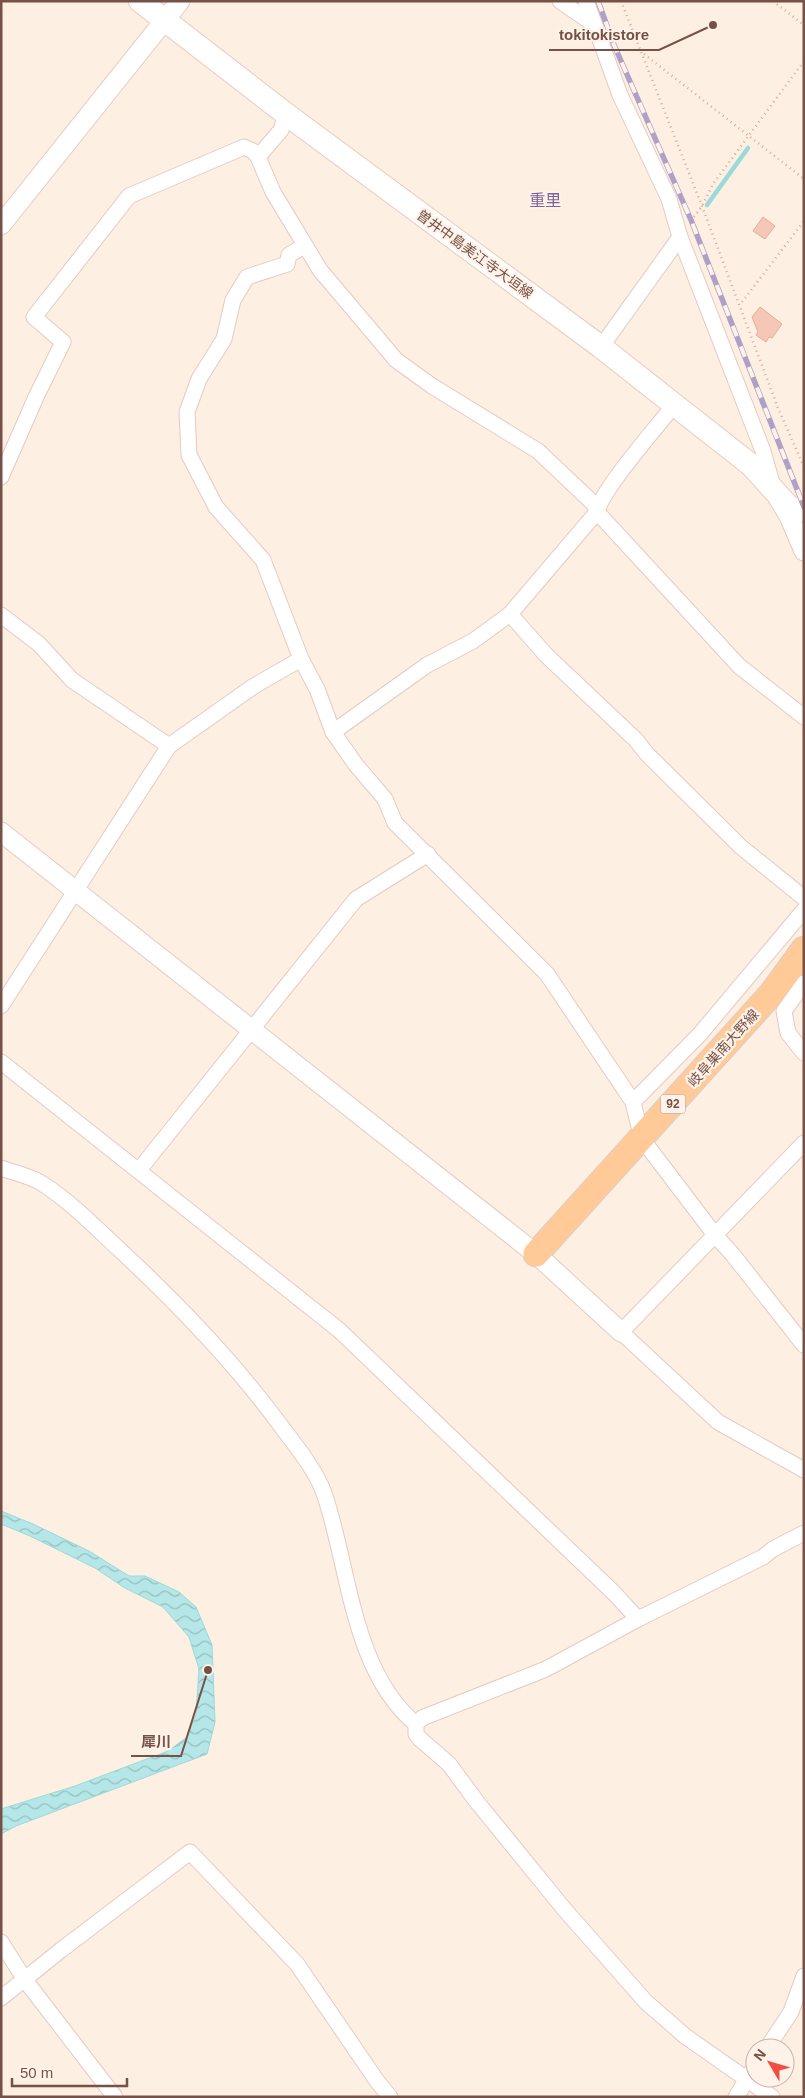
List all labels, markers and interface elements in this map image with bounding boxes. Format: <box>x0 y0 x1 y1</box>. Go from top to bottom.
callout: tokitokistore <box>549 20 659 50</box>
text: tokitokistore <box>559 26 649 43</box>
district label: 重里 <box>529 192 561 209</box>
street label: 曽井中島美江寺大垣線 <box>414 206 536 302</box>
street label: 岐阜巣南大野線 <box>684 1006 762 1090</box>
road number: 92 <box>660 1094 686 1114</box>
callout: 犀川 <box>131 1726 181 1756</box>
text: 犀川 <box>141 1733 171 1750</box>
north arrow <box>745 2038 795 2088</box>
text: N <box>750 2046 769 2064</box>
scale bar <box>12 2056 128 2088</box>
text: 50 m <box>20 2064 53 2081</box>

